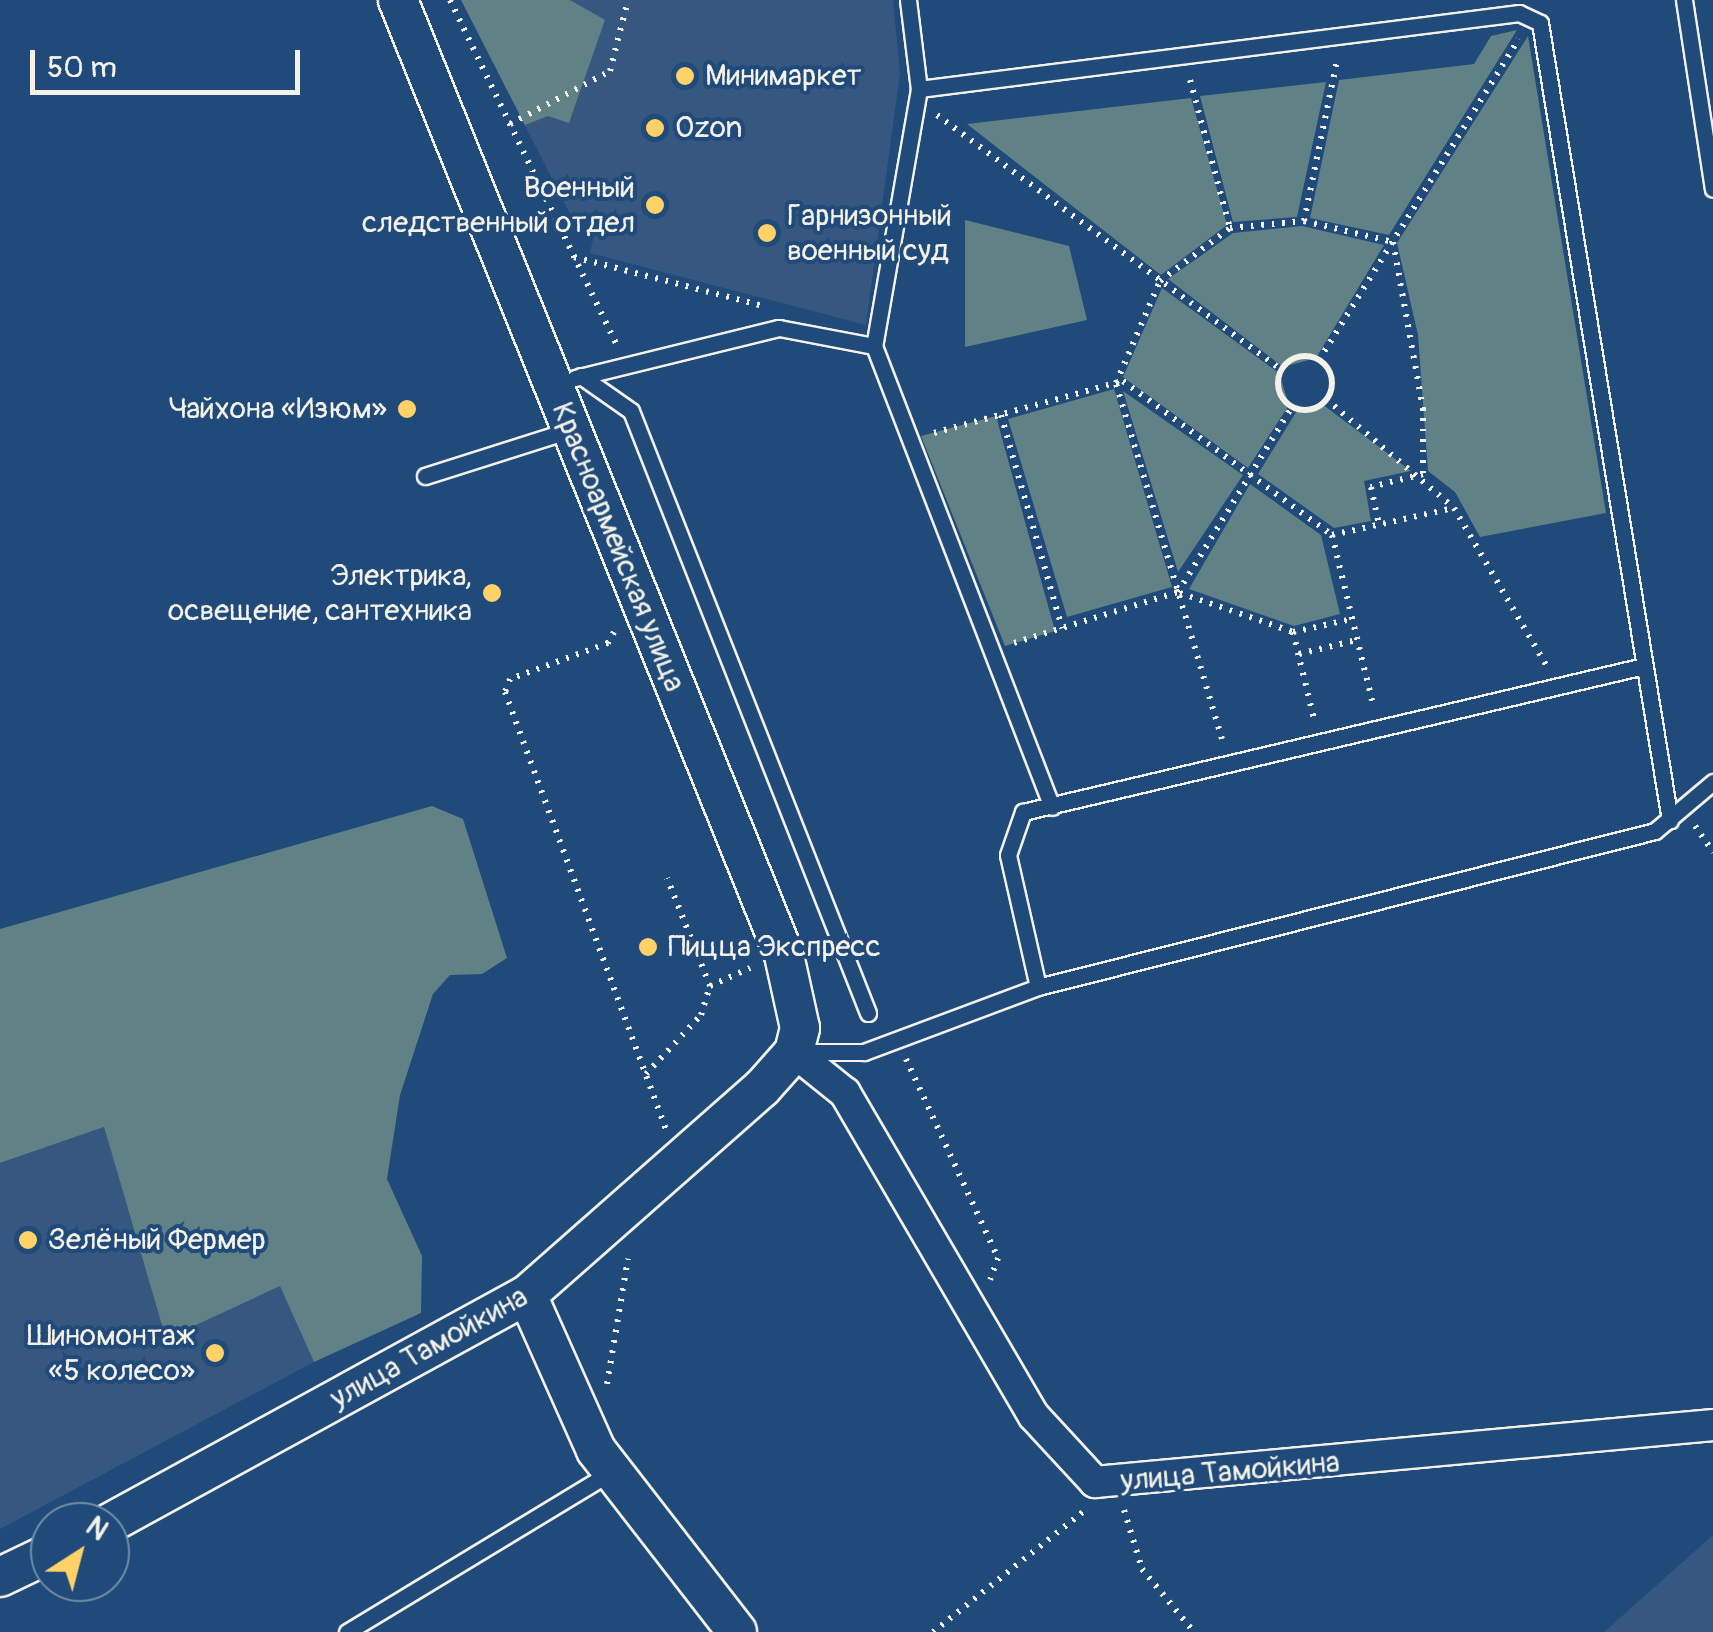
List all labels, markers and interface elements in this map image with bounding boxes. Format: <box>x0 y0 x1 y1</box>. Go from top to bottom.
scale bar <box>35 30 305 92</box>
text: 50 m <box>47 49 117 86</box>
place label: Минимаркет <box>705 58 861 94</box>
marker: Минимаркет <box>674 65 696 87</box>
place label: Ozon <box>675 110 742 146</box>
marker: Ozon <box>644 117 666 139</box>
place label: Военный следственный отдел <box>362 170 635 240</box>
marker: Военный следственный отдел <box>644 194 666 216</box>
place label: Гарнизонный военный суд <box>787 198 952 268</box>
marker: Гарнизонный военный суд <box>756 222 778 244</box>
place label: Чайхона «Изюм» <box>168 391 387 427</box>
street label: Красноармейская улица <box>543 397 693 697</box>
marker: Чайхона «Изюм» <box>396 398 418 420</box>
place label: Электрика, освещение, сантехника <box>168 558 472 628</box>
marker: Электрика, освещение, сантехника <box>481 582 503 604</box>
place label: Пицца Экспресс <box>668 929 881 965</box>
marker: Пицца Экспресс <box>637 936 659 958</box>
place label: Зелёный Фермер <box>48 1222 266 1258</box>
marker: Зелёный Фермер <box>17 1229 39 1251</box>
street label: улица Тамойкина <box>324 1279 534 1417</box>
place label: Шиномонтаж «5 колесо» <box>27 1318 195 1388</box>
marker: Шиномонтаж «5 колесо» <box>204 1342 226 1364</box>
street label: улица Тамойкина <box>1119 1444 1341 1500</box>
north arrow <box>30 1502 130 1602</box>
text: N <box>79 1509 115 1549</box>

